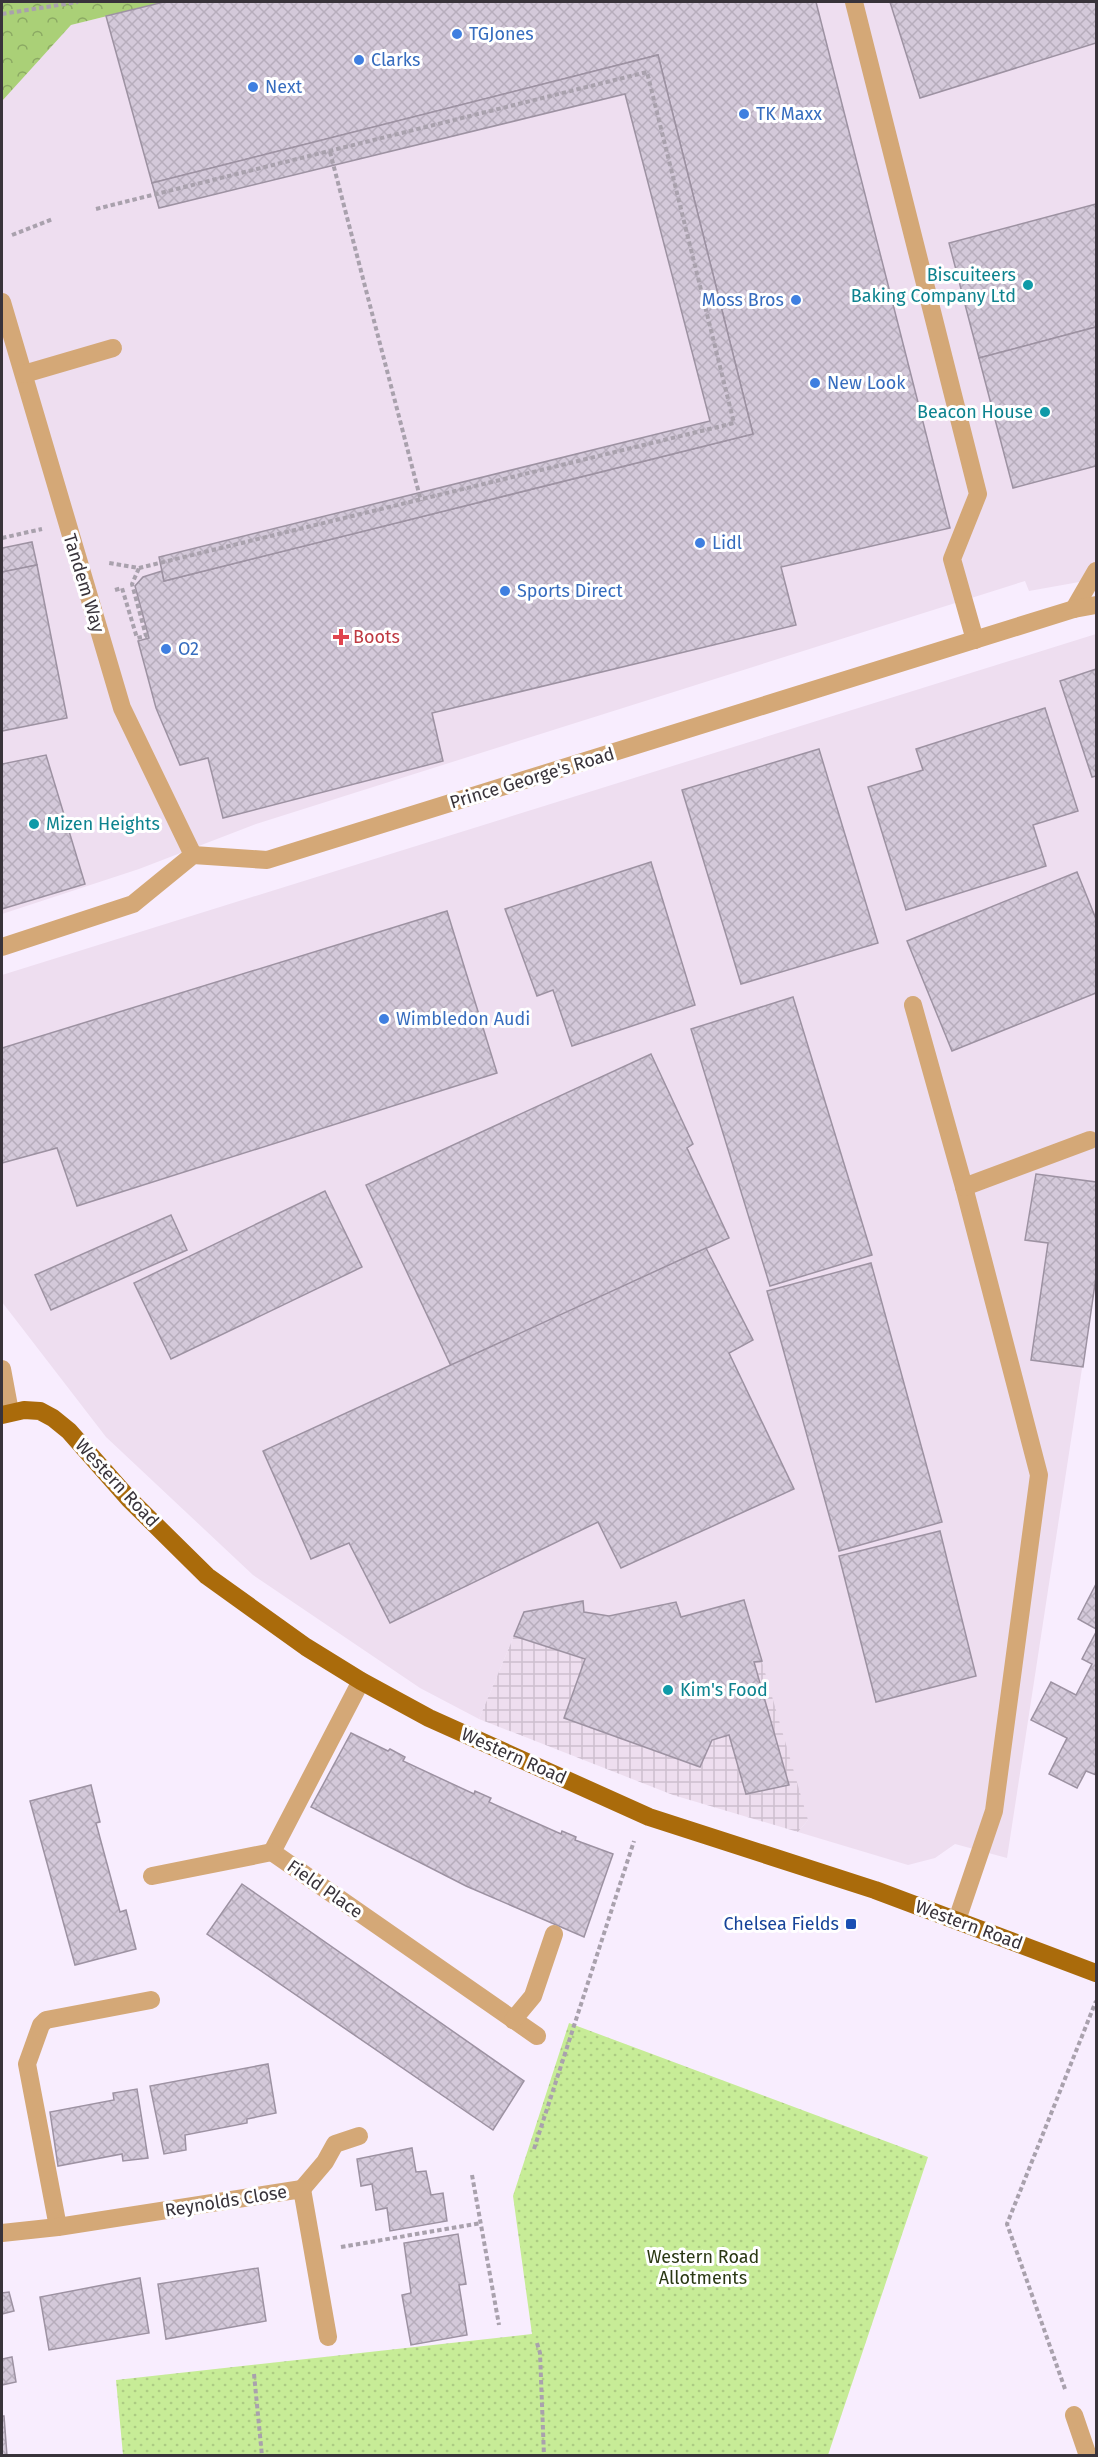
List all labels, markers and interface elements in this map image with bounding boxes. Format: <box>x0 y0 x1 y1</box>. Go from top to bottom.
place label: TGJones <box>469 23 534 45</box>
marker: TGJones <box>450 27 464 41</box>
place label: Clarks <box>371 49 420 71</box>
marker: Clarks <box>352 53 366 67</box>
place label: Next <box>265 76 303 98</box>
marker: Next <box>246 80 260 94</box>
place label: TK Maxx <box>756 103 822 125</box>
marker: TK Maxx <box>737 107 751 121</box>
place label: Biscuiteers Baking Company Ltd <box>851 264 1016 307</box>
marker: Biscuiteers Baking Company Ltd <box>1021 278 1035 292</box>
place label: Moss Bros <box>702 289 784 311</box>
marker: Moss Bros <box>789 293 803 307</box>
place label: New Look <box>827 372 906 394</box>
marker: New Look <box>808 376 822 390</box>
place label: Beacon House <box>917 401 1033 423</box>
marker: Beacon House <box>1038 405 1052 419</box>
street label: Tandem Way <box>59 531 110 635</box>
place label: Lidl <box>712 532 742 554</box>
marker: Lidl <box>693 536 707 550</box>
place label: Sports Direct <box>517 580 623 602</box>
marker: Sports Direct <box>498 584 512 598</box>
place label: Boots <box>353 626 400 648</box>
marker: Boots <box>334 630 348 644</box>
place label: O2 <box>178 638 199 660</box>
marker: O2 <box>159 642 173 656</box>
street label: Prince George's Road <box>447 742 617 814</box>
place label: Mizen Heights <box>46 813 160 835</box>
marker: Mizen Heights <box>27 817 41 831</box>
place label: Wimbledon Audi <box>396 1008 530 1030</box>
marker: Wimbledon Audi <box>377 1012 391 1026</box>
street label: Western Road <box>71 1434 163 1532</box>
place label: Kim's Food <box>680 1679 768 1701</box>
marker: Kim's Food <box>661 1683 675 1697</box>
street label: Western Road <box>458 1723 570 1789</box>
street label: Field Place <box>283 1855 367 1923</box>
street label: Western Road <box>912 1895 1026 1955</box>
place label: Chelsea Fields <box>723 1913 839 1935</box>
marker: Chelsea Fields <box>844 1917 858 1931</box>
street label: Reynolds Close <box>163 2180 289 2222</box>
park label: Western Road Allotments <box>647 2246 759 2289</box>

